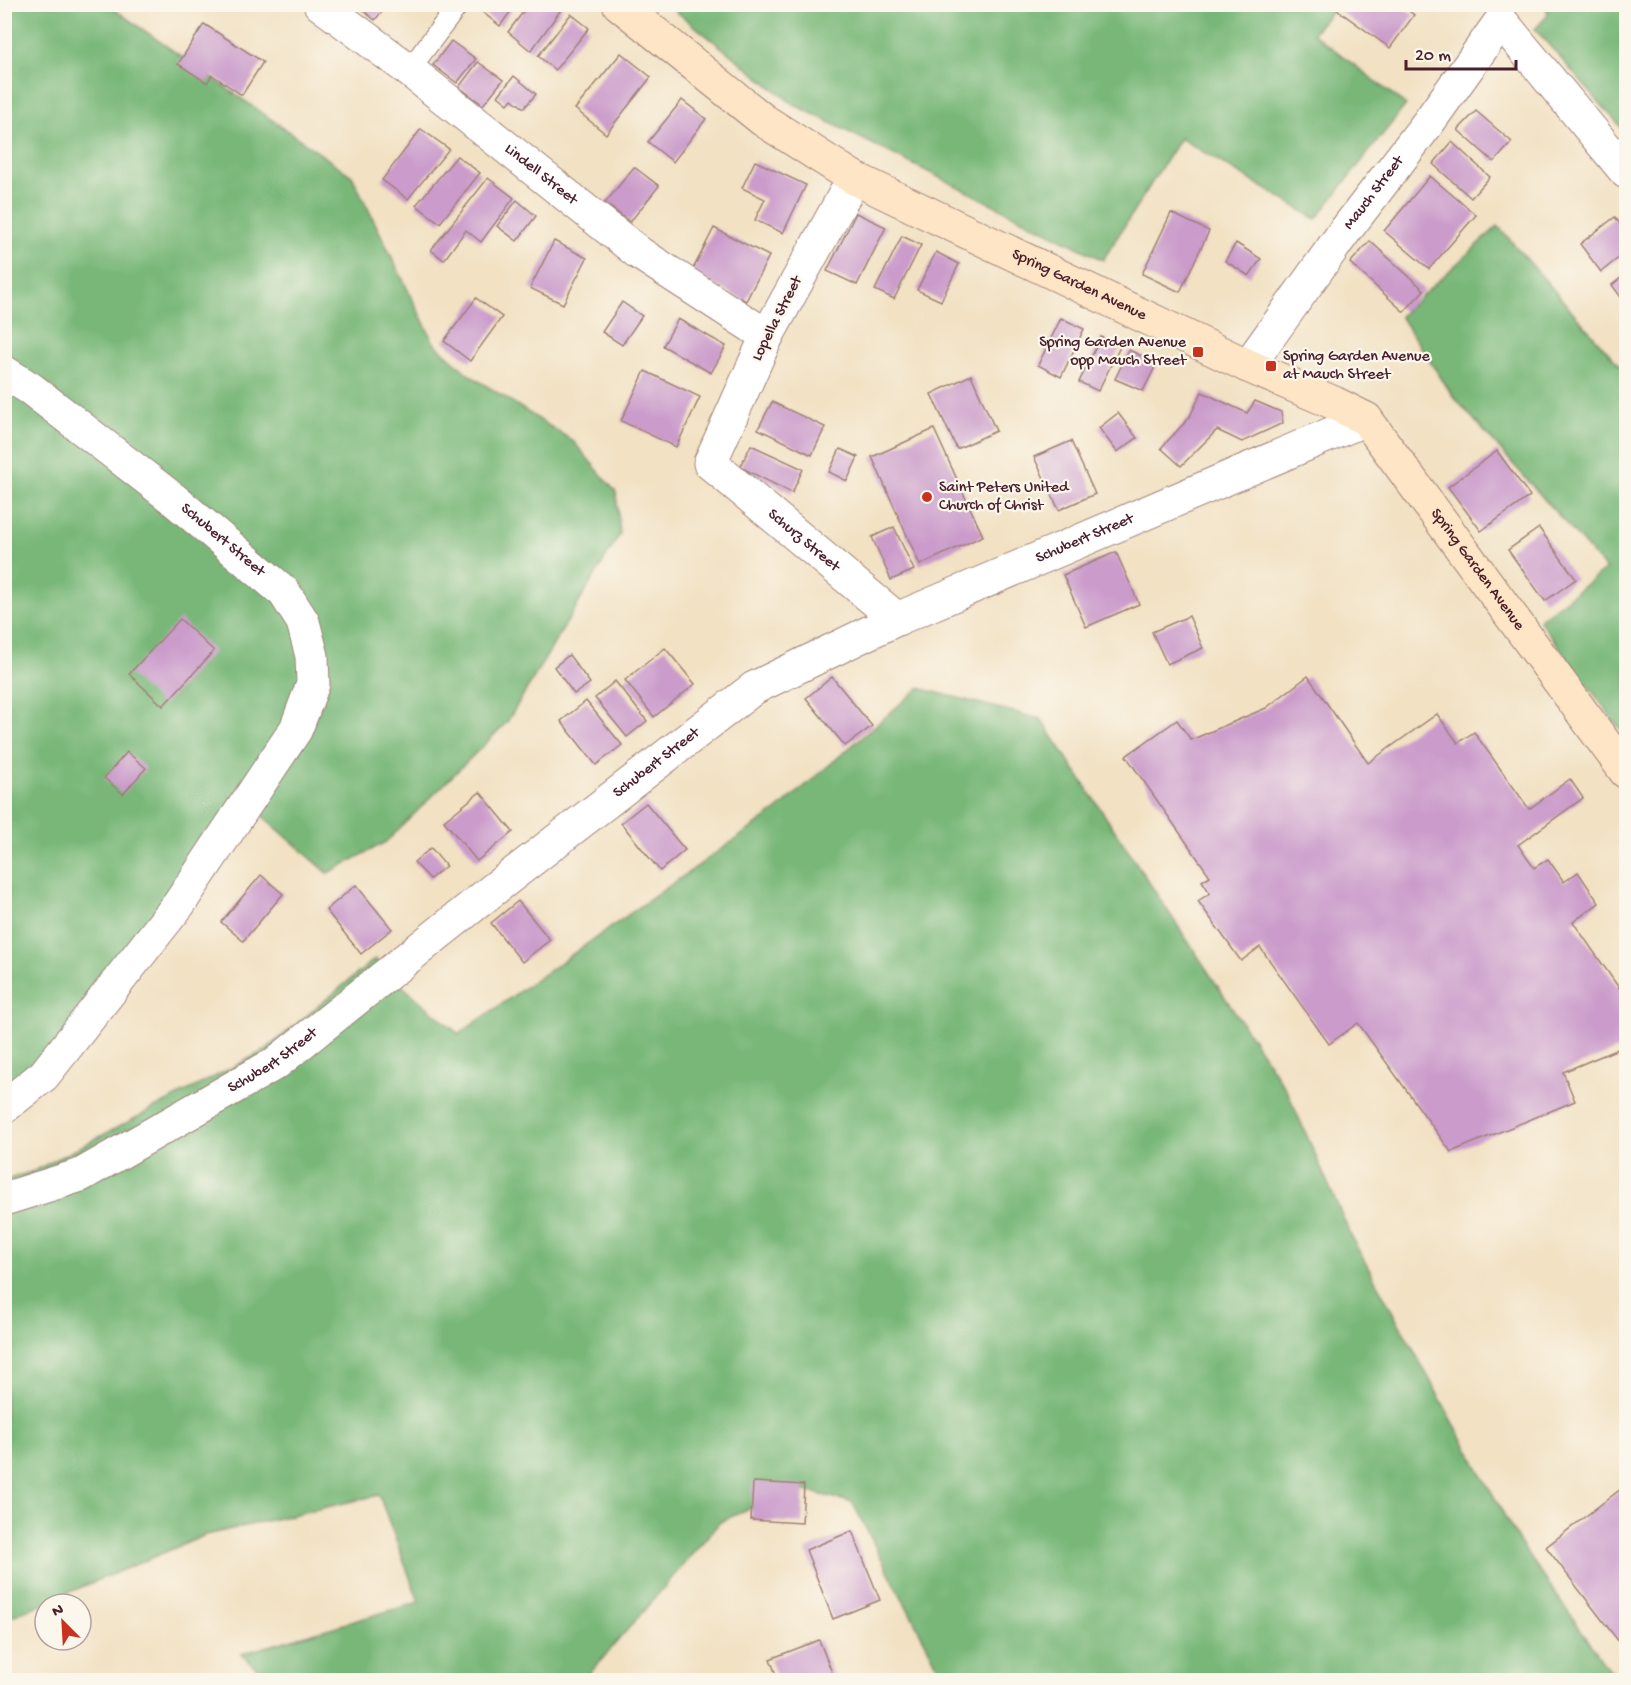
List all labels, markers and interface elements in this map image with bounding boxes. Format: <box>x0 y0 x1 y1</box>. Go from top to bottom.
scale bar <box>1406 33 1516 71</box>
text: 20 m <box>1415 46 1451 67</box>
street label: Lindell Street <box>500 140 582 211</box>
street label: Mauch Street <box>1340 151 1409 234</box>
street label: Spring Garden Avenue <box>1009 245 1150 326</box>
street label: Lopella Street <box>748 272 808 365</box>
place label: Spring Garden Avenue opp Mauch Street <box>1039 334 1187 371</box>
marker: Spring Garden Avenue opp Mauch Street <box>1191 345 1205 359</box>
place label: Spring Garden Avenue at Mauch Street <box>1283 348 1430 385</box>
marker: Spring Garden Avenue at Mauch Street <box>1264 359 1278 373</box>
place label: Saint Peters United Church of Christ <box>939 479 1070 516</box>
marker: Saint Peters United Church of Christ <box>920 490 934 504</box>
street label: Schubert Street <box>176 500 270 582</box>
street label: Schurz Street <box>763 505 844 577</box>
street label: Spring Garden Avenue <box>1426 505 1529 635</box>
street label: Schubert Street <box>1033 509 1138 568</box>
street label: Schubert Street <box>610 723 705 803</box>
street label: Schubert Street <box>225 1023 323 1098</box>
north arrow <box>33 1592 93 1652</box>
text: N <box>50 1600 67 1622</box>

